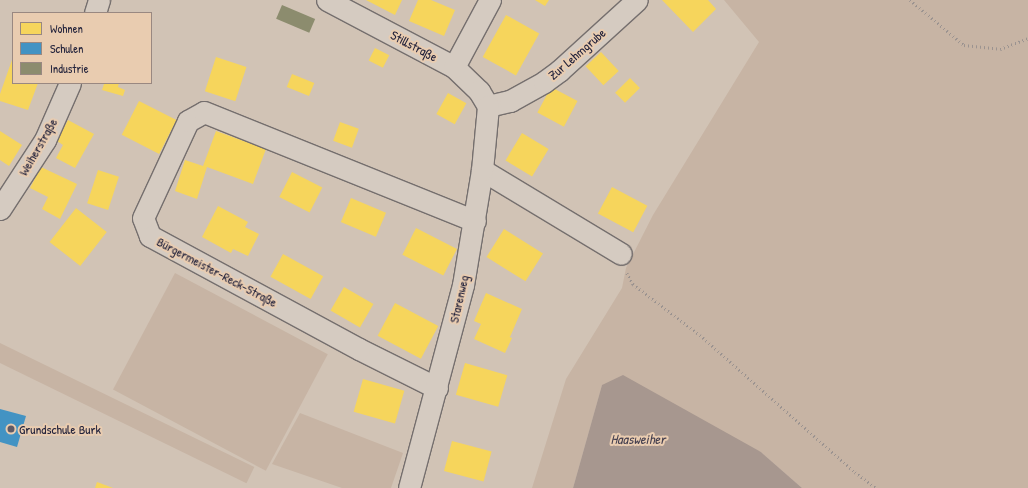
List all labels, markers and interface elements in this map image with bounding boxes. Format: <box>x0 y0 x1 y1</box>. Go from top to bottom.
legend <box>12 12 152 84</box>
text: Wohnen <box>50 20 83 37</box>
street label: Zur Lehmgrube <box>545 25 609 83</box>
street label: Stillstraße <box>388 27 440 65</box>
text: Schulen <box>50 40 83 57</box>
text: Industrie <box>50 60 89 77</box>
street label: Weiherstraße <box>15 116 61 178</box>
street label: Bürgermeister-Reck-Straße <box>154 234 280 310</box>
street label: Starenweg <box>446 274 472 324</box>
place label: Grundschule Burk <box>19 421 101 437</box>
marker: Grundschule Burk <box>6 424 16 434</box>
water label: Haasweiher <box>611 431 665 447</box>

